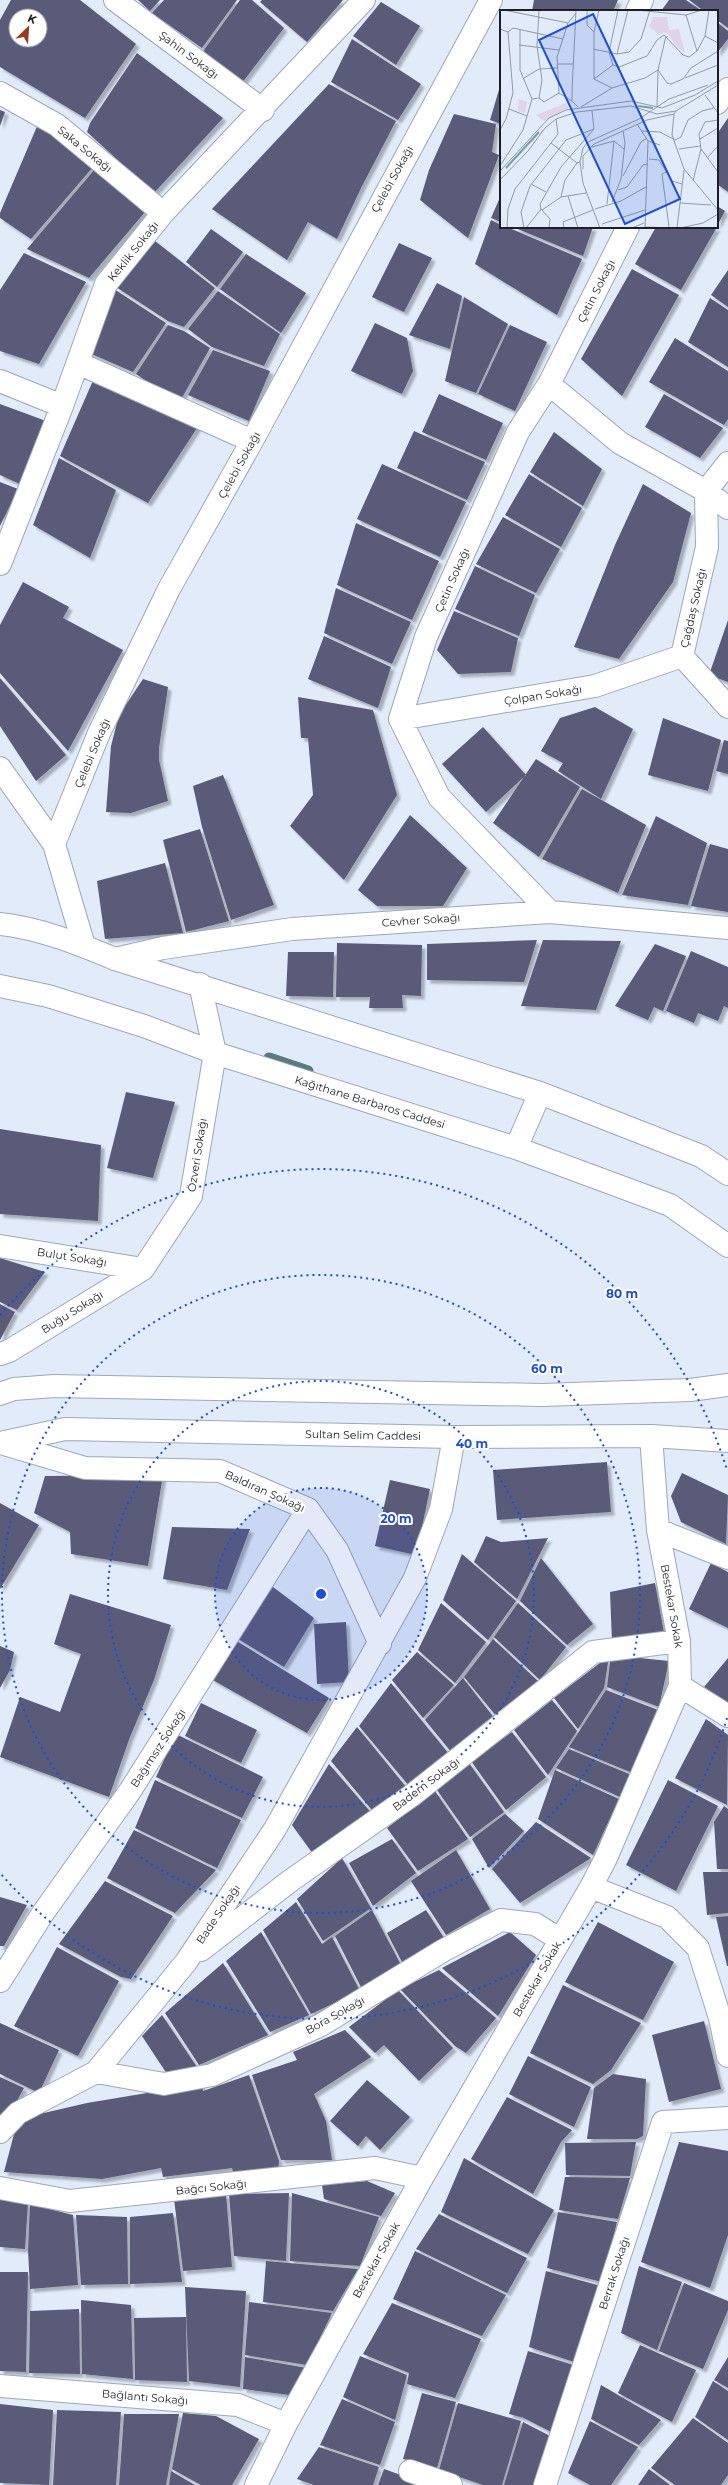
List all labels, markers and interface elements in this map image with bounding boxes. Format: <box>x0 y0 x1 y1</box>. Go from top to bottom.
north arrow <box>8 8 48 48</box>
inset map <box>500 10 718 228</box>
text: K <box>26 11 40 27</box>
street label: Şahin Sokağı <box>156 28 222 82</box>
street label: Saka Sokağı <box>55 123 115 175</box>
street label: Çelebi Sokağı <box>368 143 416 215</box>
street label: Keklik Sokağı <box>105 218 161 284</box>
street label: Çetin Sokağı <box>574 257 618 325</box>
street label: Çelebi Sokağı <box>215 429 263 501</box>
street label: Çetin Sokağı <box>432 546 472 614</box>
street label: Çağdaş Sokağı <box>677 567 709 649</box>
street label: Çolpan Sokağı <box>503 682 583 708</box>
street label: Çelebi Sokağı <box>71 716 113 790</box>
street label: Cevher Sokağı <box>381 910 461 930</box>
street label: Kağıthane Barbaros Caddesi <box>293 1072 447 1132</box>
street label: Özveri Sokağı <box>184 1117 210 1193</box>
street label: Bulut Sokağı <box>36 1245 108 1269</box>
text: 80 m <box>606 1286 638 1301</box>
street label: Buğu Sokağı <box>38 1287 106 1337</box>
text: 60 m <box>531 1361 563 1376</box>
street label: Sultan Selim Caddesi <box>305 1427 421 1443</box>
text: 40 m <box>456 1436 488 1451</box>
street label: Baldıran Sokağı <box>223 1467 307 1515</box>
text: 20 m <box>380 1511 412 1526</box>
street label: Bestekar Sokak <box>658 1563 686 1649</box>
centre of rings <box>314 1587 328 1601</box>
street label: Bağımsız Sokağı <box>127 1706 189 1790</box>
street label: Badem Sokağı <box>390 1754 462 1814</box>
street label: Bade Sokağı <box>193 1882 243 1946</box>
street label: Bestekar Sokak <box>510 1938 564 2019</box>
street label: Bora Sokağı <box>303 1993 367 2037</box>
street label: Bağcı Sokağı <box>175 2176 247 2198</box>
street label: Bestekar Sokak <box>349 2219 403 2300</box>
street label: Berrak Sokağı <box>596 2235 632 2311</box>
street label: Bağlantı Sokağı <box>101 2386 189 2408</box>

